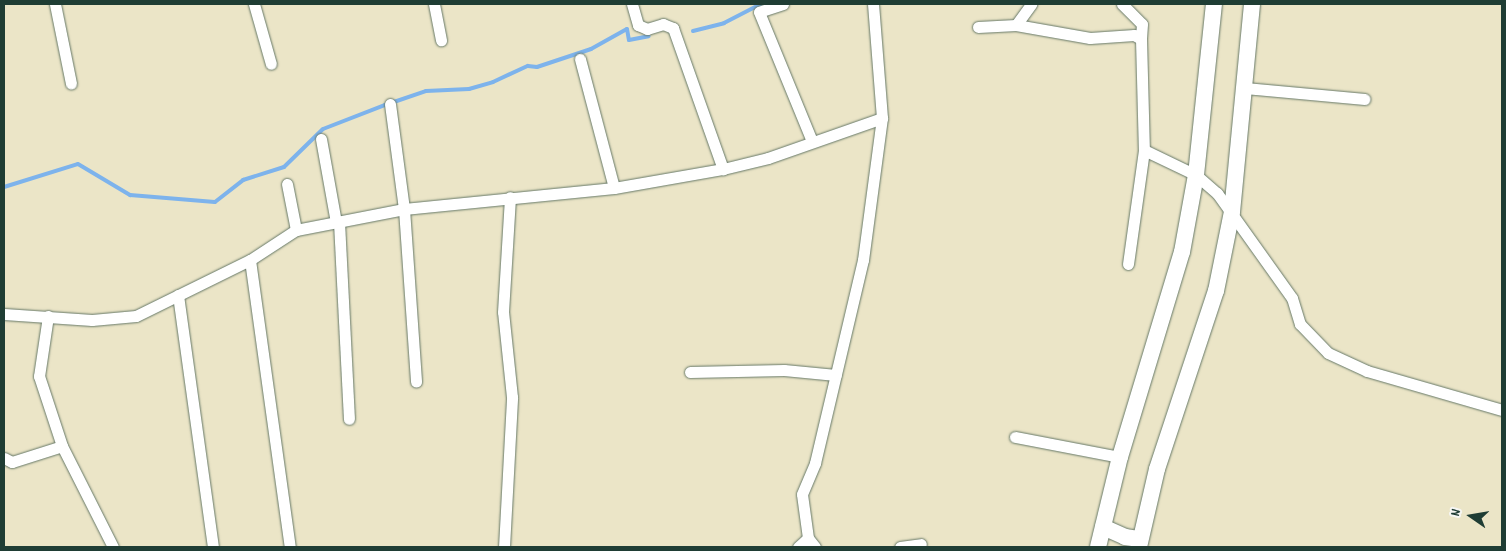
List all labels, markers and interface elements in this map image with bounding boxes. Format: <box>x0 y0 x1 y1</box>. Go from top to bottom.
north arrow <box>1446 491 1496 541</box>
text: N <box>1446 507 1467 518</box>

